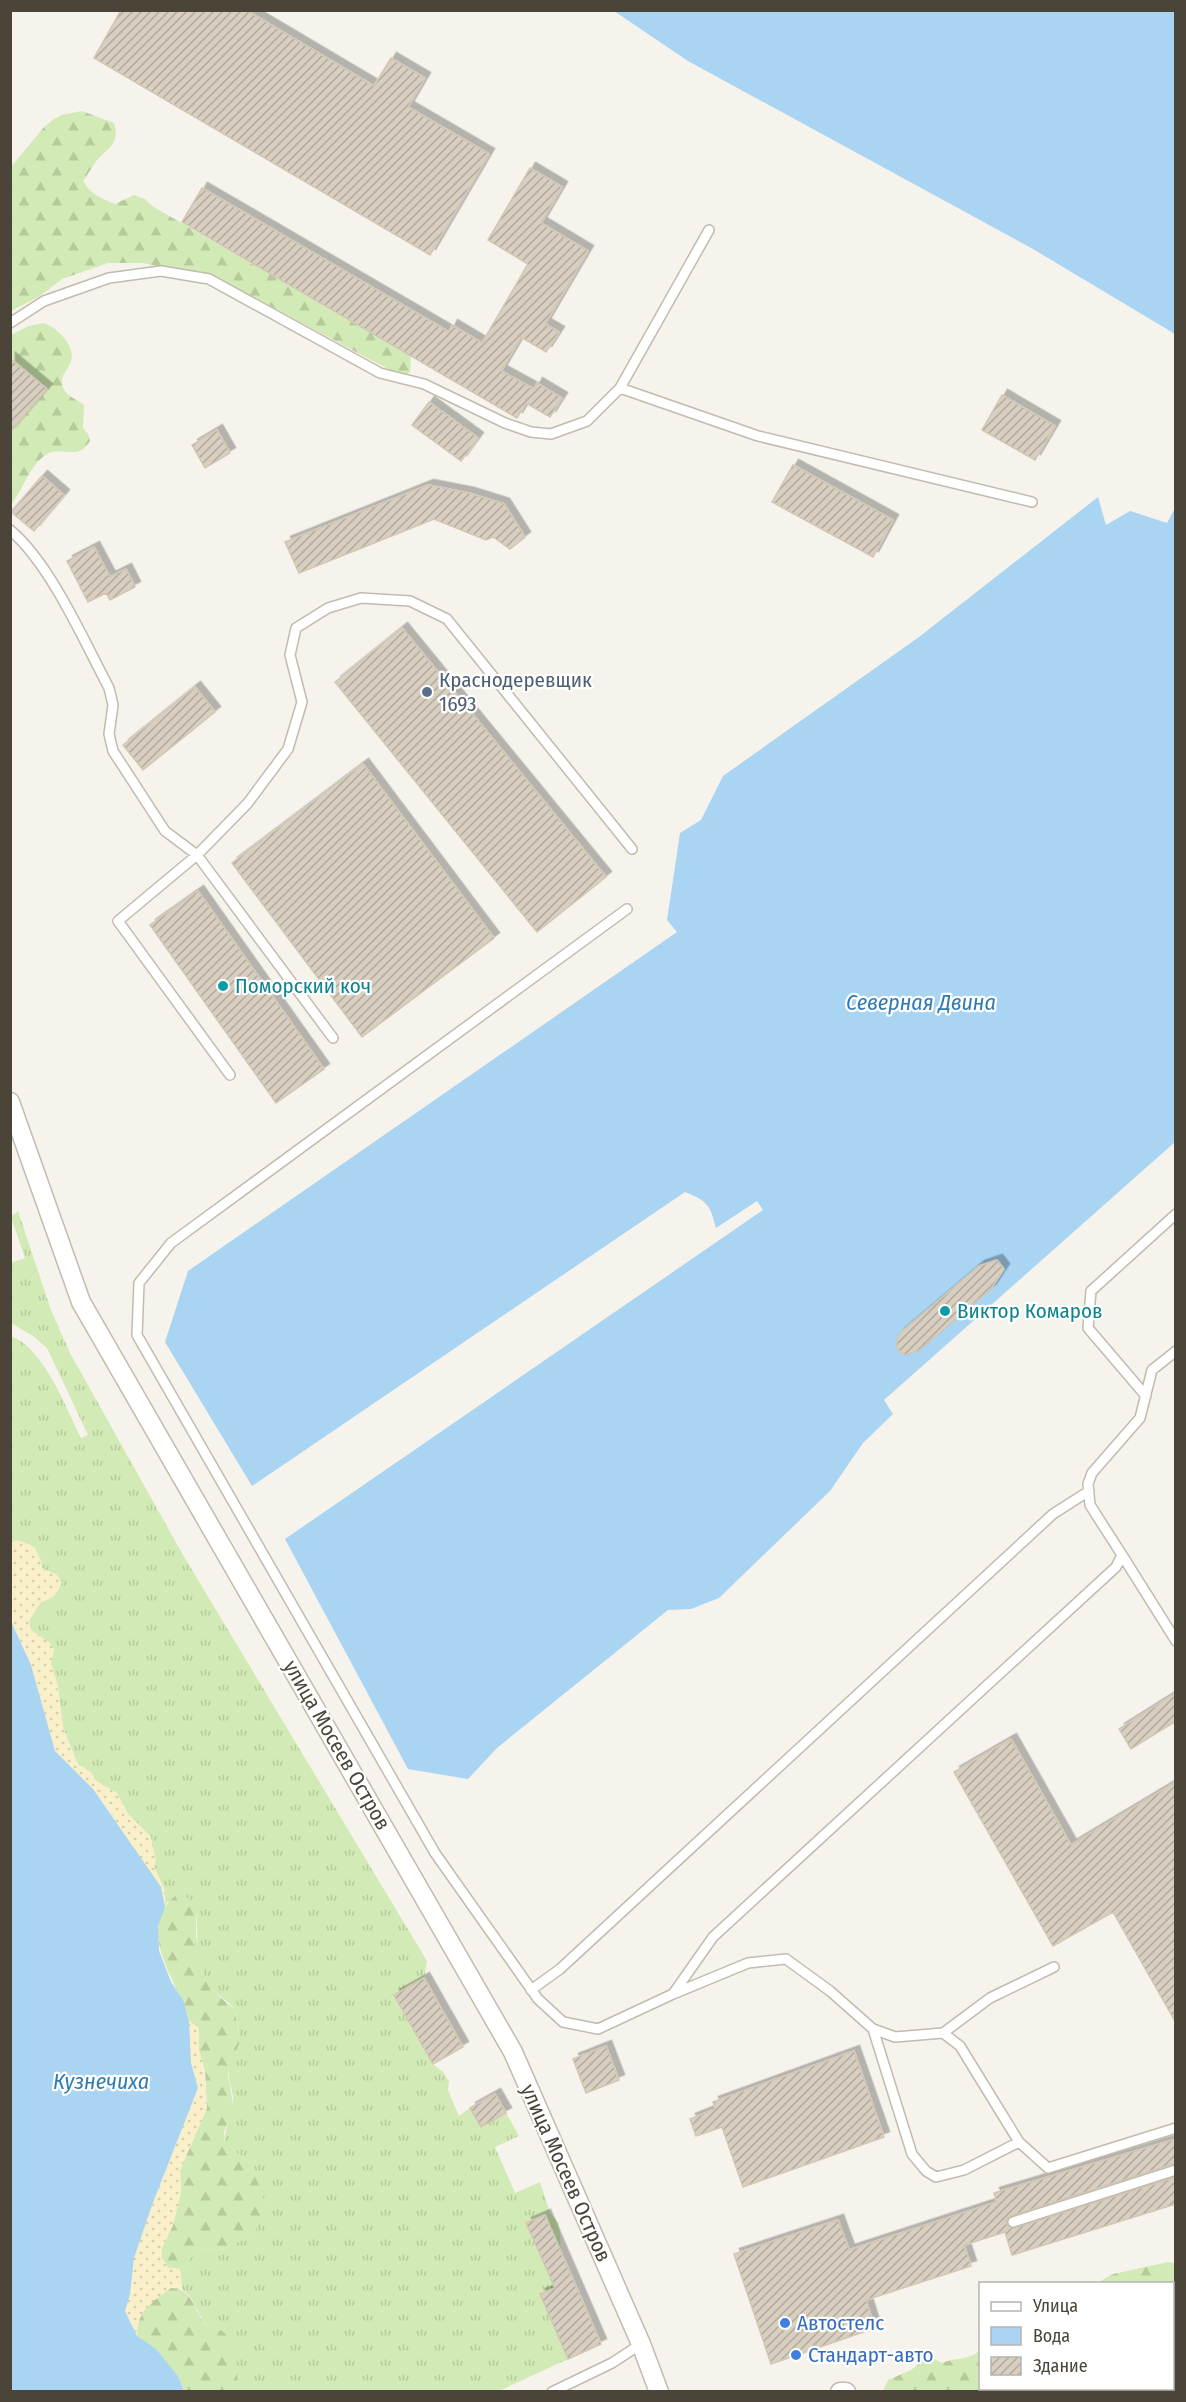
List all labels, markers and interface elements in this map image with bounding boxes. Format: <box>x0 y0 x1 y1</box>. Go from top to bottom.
place label: Краснодеревщик 1693 <box>439 667 592 717</box>
marker: Краснодеревщик 1693 <box>420 685 434 699</box>
place label: Поморский коч <box>235 973 371 999</box>
marker: Поморский коч <box>216 979 230 993</box>
water label: Северная Двина <box>846 989 996 1016</box>
place label: Виктор Комаров <box>957 1298 1103 1324</box>
marker: Виктор Комаров <box>938 1304 952 1318</box>
street label: улица Мосеев Остров <box>278 1655 396 1835</box>
water label: Кузнечиха <box>53 2068 149 2095</box>
street label: улица Мосеев Остров <box>515 2080 617 2266</box>
legend <box>979 2282 1174 2390</box>
text: Улица <box>1032 2295 1078 2317</box>
place label: Автостелс <box>797 2310 884 2336</box>
marker: Автостелс <box>778 2316 792 2330</box>
text: Вода <box>1033 2325 1070 2347</box>
place label: Стандарт-авто <box>808 2342 933 2368</box>
marker: Стандарт-авто <box>789 2348 803 2362</box>
text: Здание <box>1033 2355 1088 2377</box>

